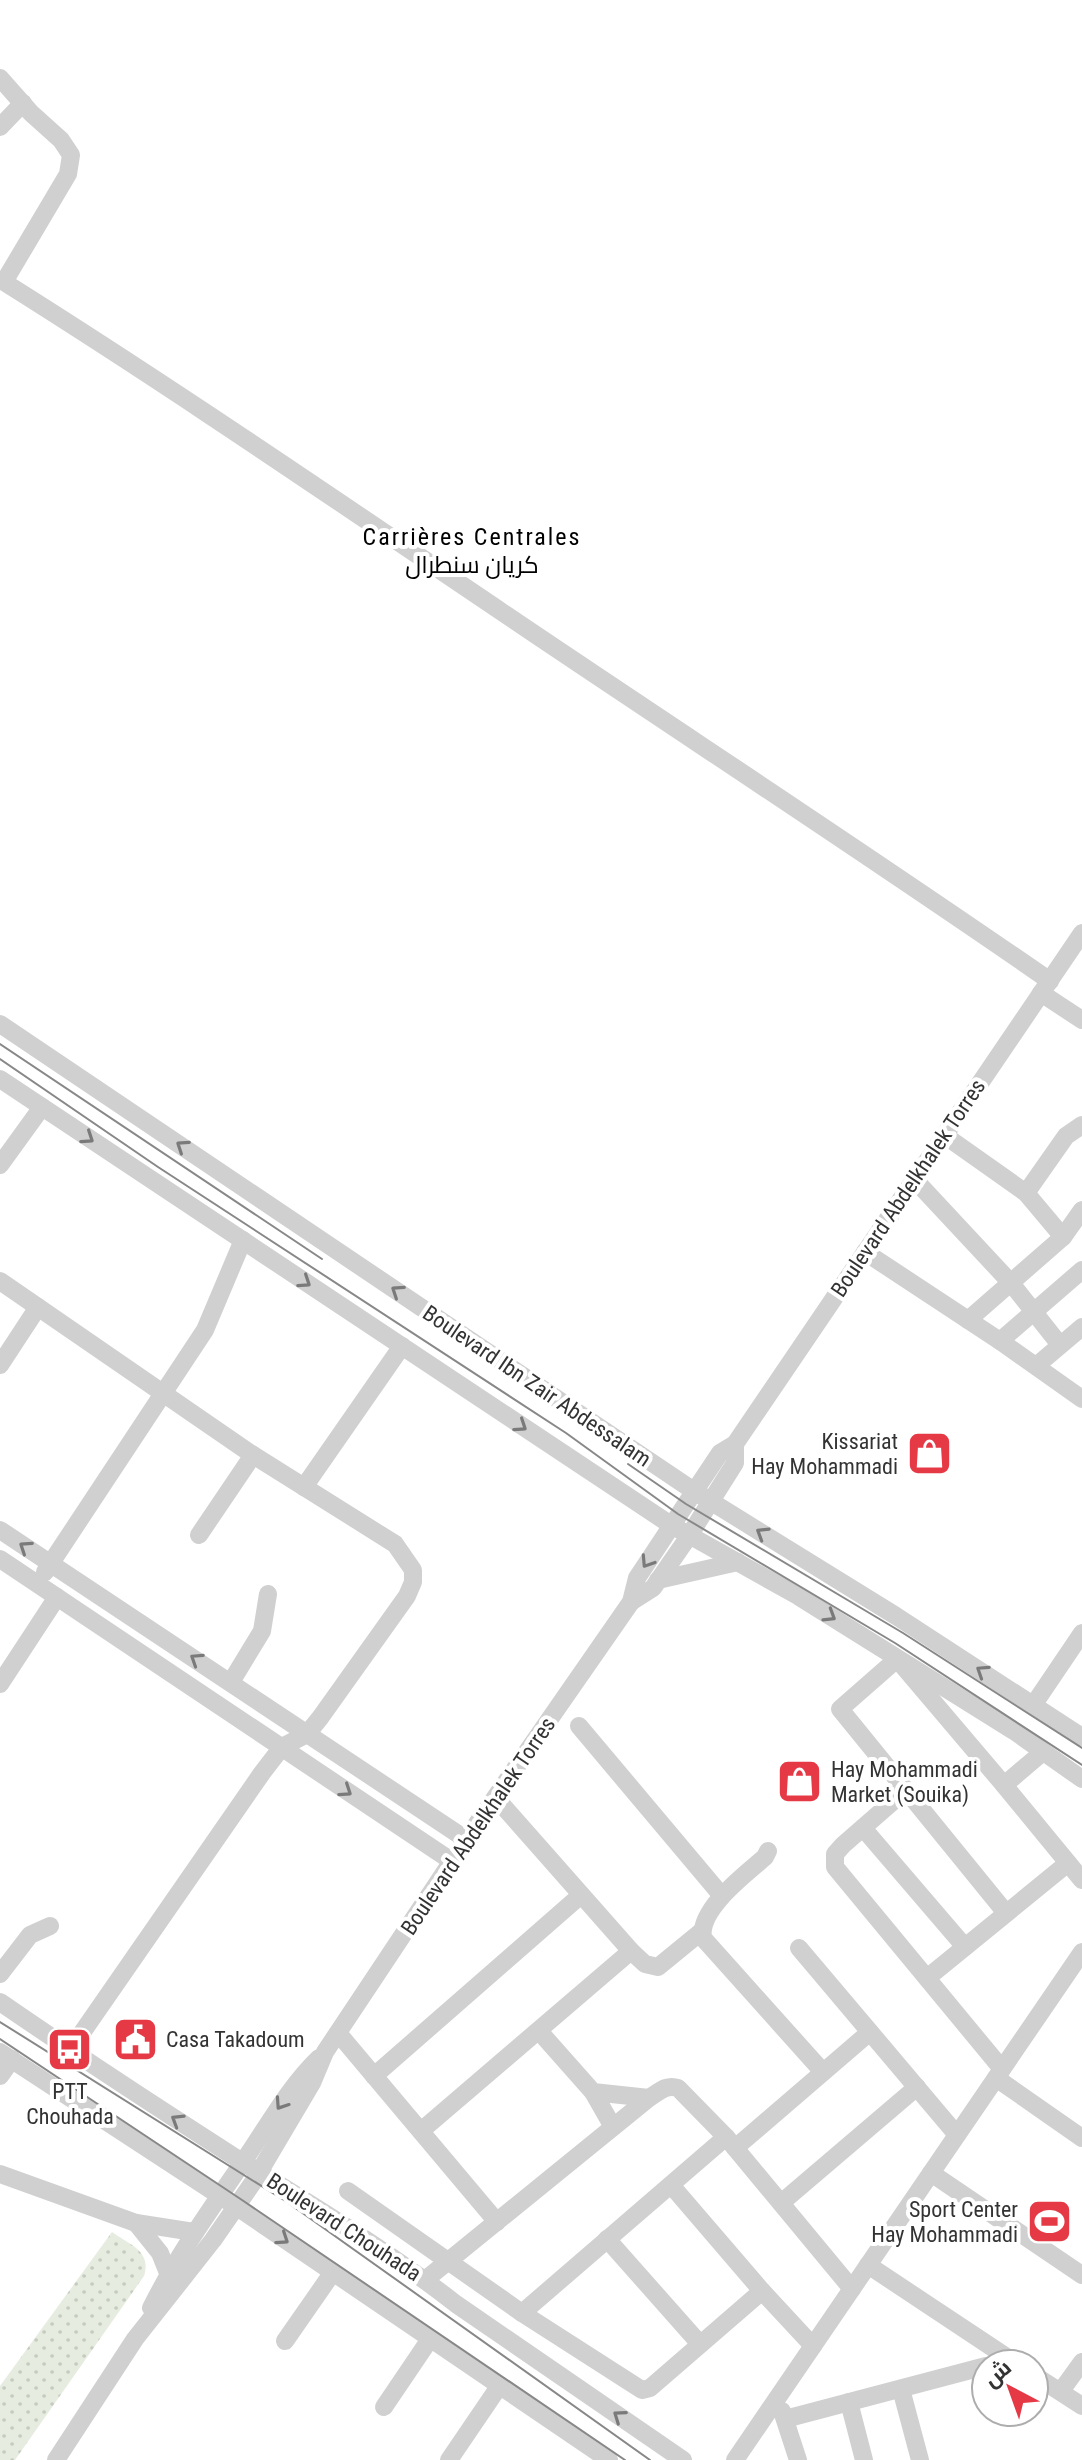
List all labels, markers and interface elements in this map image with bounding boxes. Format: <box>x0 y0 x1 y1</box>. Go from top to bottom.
district label: Carrières Centrales كريان سنطرال <box>363 523 581 579</box>
street label: Boulevard Abdelkhalek Torres <box>826 1075 990 1301</box>
one-way arrow <box>80 1128 94 1143</box>
one-way arrow <box>176 1141 190 1156</box>
one-way arrow <box>296 1272 311 1287</box>
one-way arrow <box>392 1286 406 1301</box>
street label: Boulevard Ibn Zair Abdessalam <box>418 1300 656 1472</box>
one-way arrow <box>513 1416 527 1431</box>
place label: Kissariat Hay Mohammadi <box>751 1429 898 1479</box>
shop icon: Kissariat Hay Mohammadi <box>905 1430 953 1478</box>
one-way arrow <box>756 1528 771 1543</box>
one-way arrow <box>20 1541 34 1556</box>
one-way arrow <box>642 1553 657 1567</box>
one-way arrow <box>821 1607 836 1622</box>
one-way arrow <box>190 1654 204 1669</box>
one-way arrow <box>977 1666 991 1681</box>
street label: Boulevard Abdelkhalek Torres <box>396 1713 560 1939</box>
place label: Hay Mohammadi Market (Souika) <box>831 1757 978 1808</box>
shop icon: Hay Mohammadi Market (Souika) <box>776 1758 824 1806</box>
one-way arrow <box>338 1781 352 1796</box>
public building icon: Casa Takadoum <box>111 2015 159 2063</box>
bus stop icon: PTT Chouhada <box>46 2026 94 2074</box>
place label: Casa Takadoum <box>166 2027 305 2052</box>
place label: PTT Chouhada <box>26 2079 114 2129</box>
one-way arrow <box>276 2096 291 2110</box>
one-way arrow <box>171 2115 186 2130</box>
street label: Boulevard Chouhada <box>262 2168 426 2286</box>
place label: Sport Center Hay Mohammadi <box>871 2197 1018 2247</box>
sports icon: Sport Center Hay Mohammadi <box>1025 2198 1073 2246</box>
one-way arrow <box>275 2229 289 2244</box>
north arrow <box>970 2348 1050 2428</box>
text: ش <box>978 2355 1017 2393</box>
one-way arrow <box>613 2411 627 2426</box>

